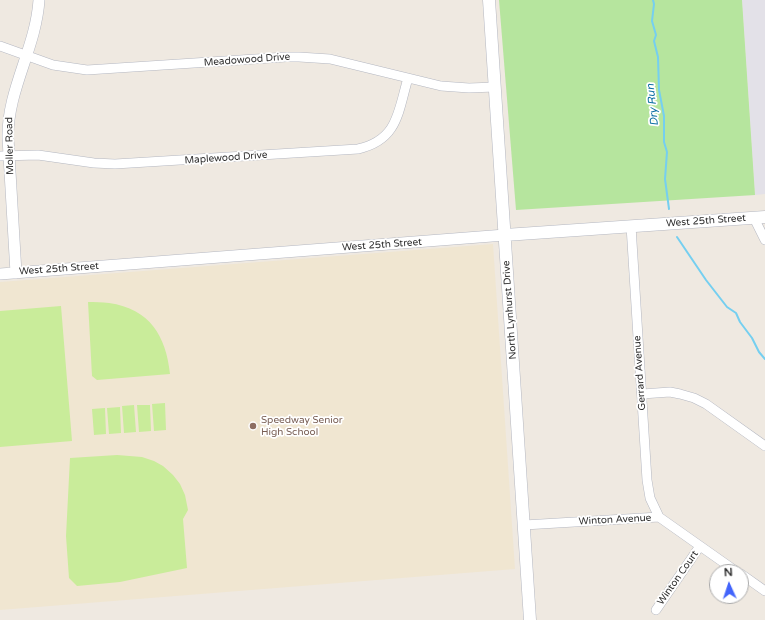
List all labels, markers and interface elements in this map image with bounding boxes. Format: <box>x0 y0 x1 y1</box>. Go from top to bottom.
street label: Meadowood Drive <box>203 51 291 69</box>
water label: Dry Run <box>644 83 662 127</box>
street label: Moller Road <box>3 117 17 175</box>
street label: Maplewood Drive <box>184 149 268 167</box>
street label: West 25th Street <box>666 212 746 230</box>
street label: West 25th Street <box>342 236 422 254</box>
street label: West 25th Street <box>19 260 99 278</box>
street label: North Lynhurst Drive <box>501 260 519 360</box>
street label: Gerrard Avenue <box>631 335 649 411</box>
place label: Speedway Senior High School <box>261 414 343 438</box>
marker: Speedway Senior High School <box>248 421 258 431</box>
street label: Winton Avenue <box>578 512 652 528</box>
street label: Winton Court <box>655 549 701 607</box>
north arrow <box>709 564 749 604</box>
text: N <box>724 566 733 579</box>

